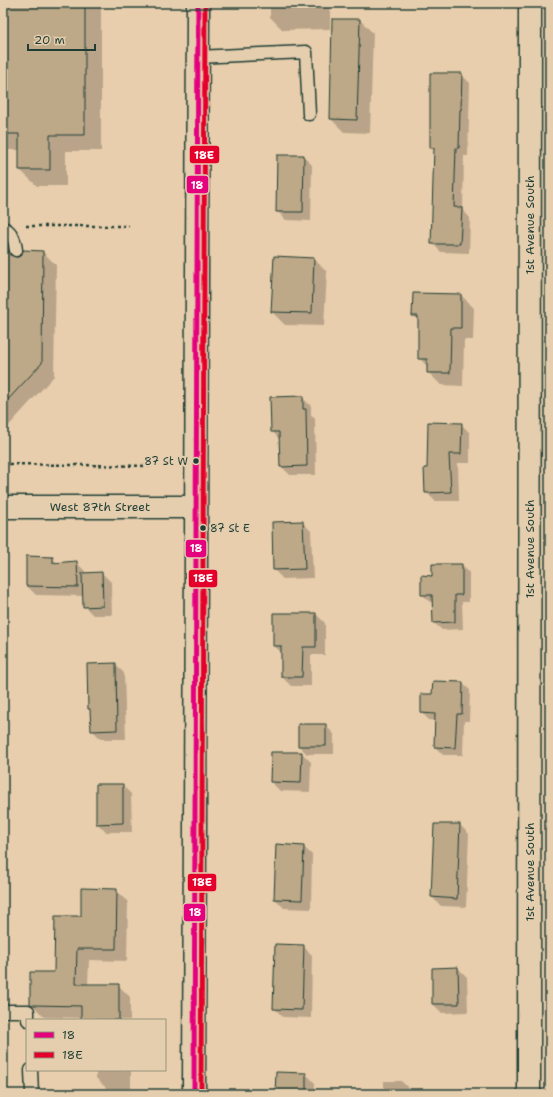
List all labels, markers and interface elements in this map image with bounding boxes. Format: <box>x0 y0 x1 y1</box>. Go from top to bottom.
scale bar <box>28 26 95 52</box>
text: 20 m <box>34 32 65 48</box>
line badge: 18E <box>189 145 220 164</box>
text: 18E <box>194 148 214 163</box>
line badge: 18 <box>186 175 209 194</box>
street label: 1st Avenue South <box>522 175 538 275</box>
text: 18 <box>191 178 204 193</box>
place label: 87 St W <box>144 454 188 469</box>
marker: 87 St W <box>191 456 201 466</box>
street label: West 87th Street <box>50 499 150 515</box>
street label: 1st Avenue South <box>522 499 538 599</box>
place label: 87 St E <box>210 521 250 536</box>
marker: 87 St E <box>198 523 208 533</box>
line badge: 18 <box>185 539 207 558</box>
text: 18 <box>190 541 203 556</box>
line badge: 18E <box>188 569 218 588</box>
text: 18E <box>193 571 213 586</box>
street label: 1st Avenue South <box>522 822 538 922</box>
line badge: 18E <box>187 873 217 892</box>
text: 18E <box>192 875 212 890</box>
line badge: 18 <box>183 903 206 922</box>
text: 18 <box>189 905 202 920</box>
legend <box>26 1019 166 1071</box>
text: 18 <box>62 1027 75 1043</box>
text: 18E <box>62 1047 83 1063</box>

